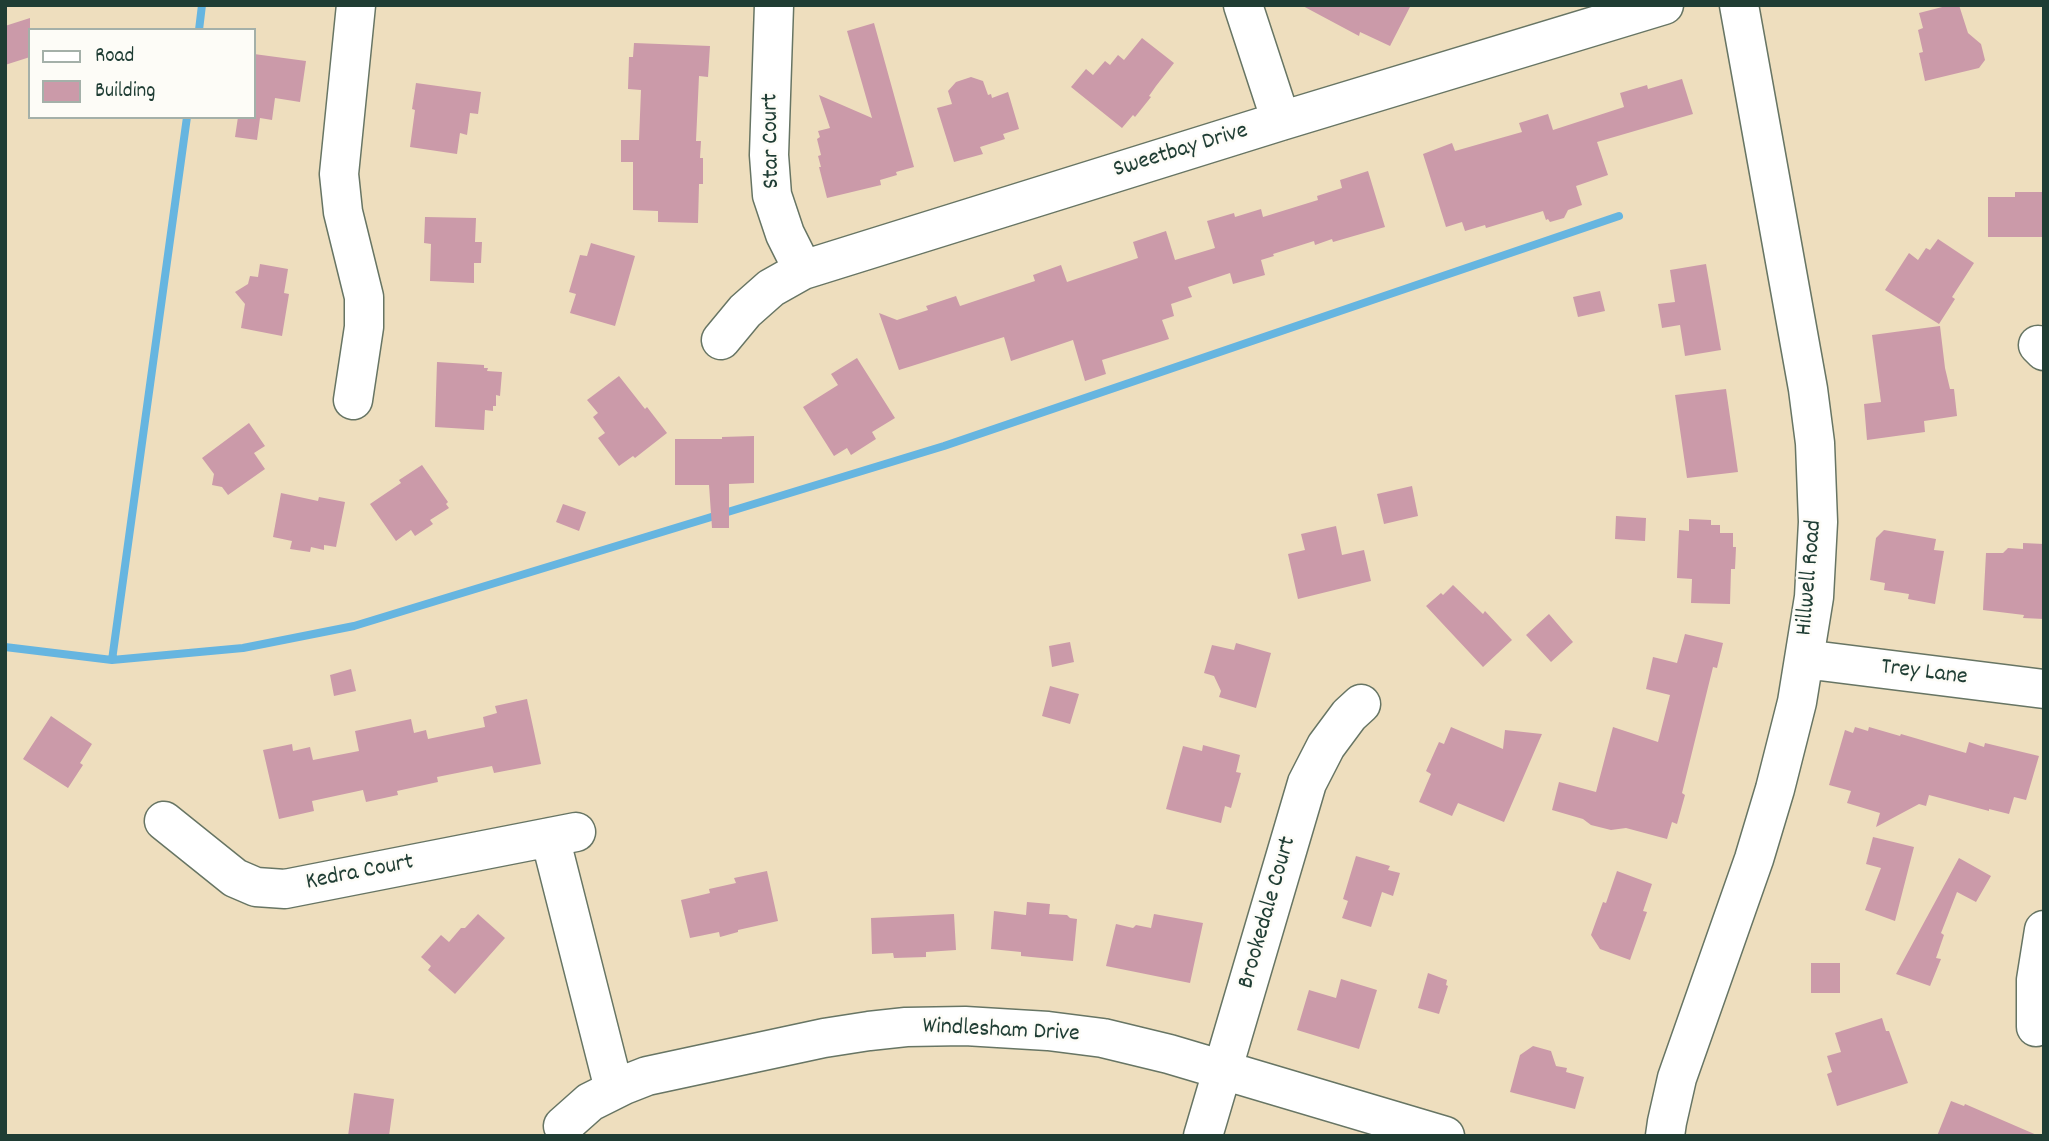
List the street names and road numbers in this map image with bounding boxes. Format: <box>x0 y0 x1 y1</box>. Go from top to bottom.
street label: Star Court <box>758 93 788 189</box>
street label: Sweetbay Drive <box>1110 118 1252 186</box>
street label: Hillwell Road <box>1792 519 1830 637</box>
street label: Trey Lane <box>1879 654 1969 694</box>
street label: Brookedale Court <box>1234 834 1304 992</box>
street label: Kedra Court <box>304 849 416 899</box>
street label: Windlesham Drive <box>922 1014 1080 1050</box>

